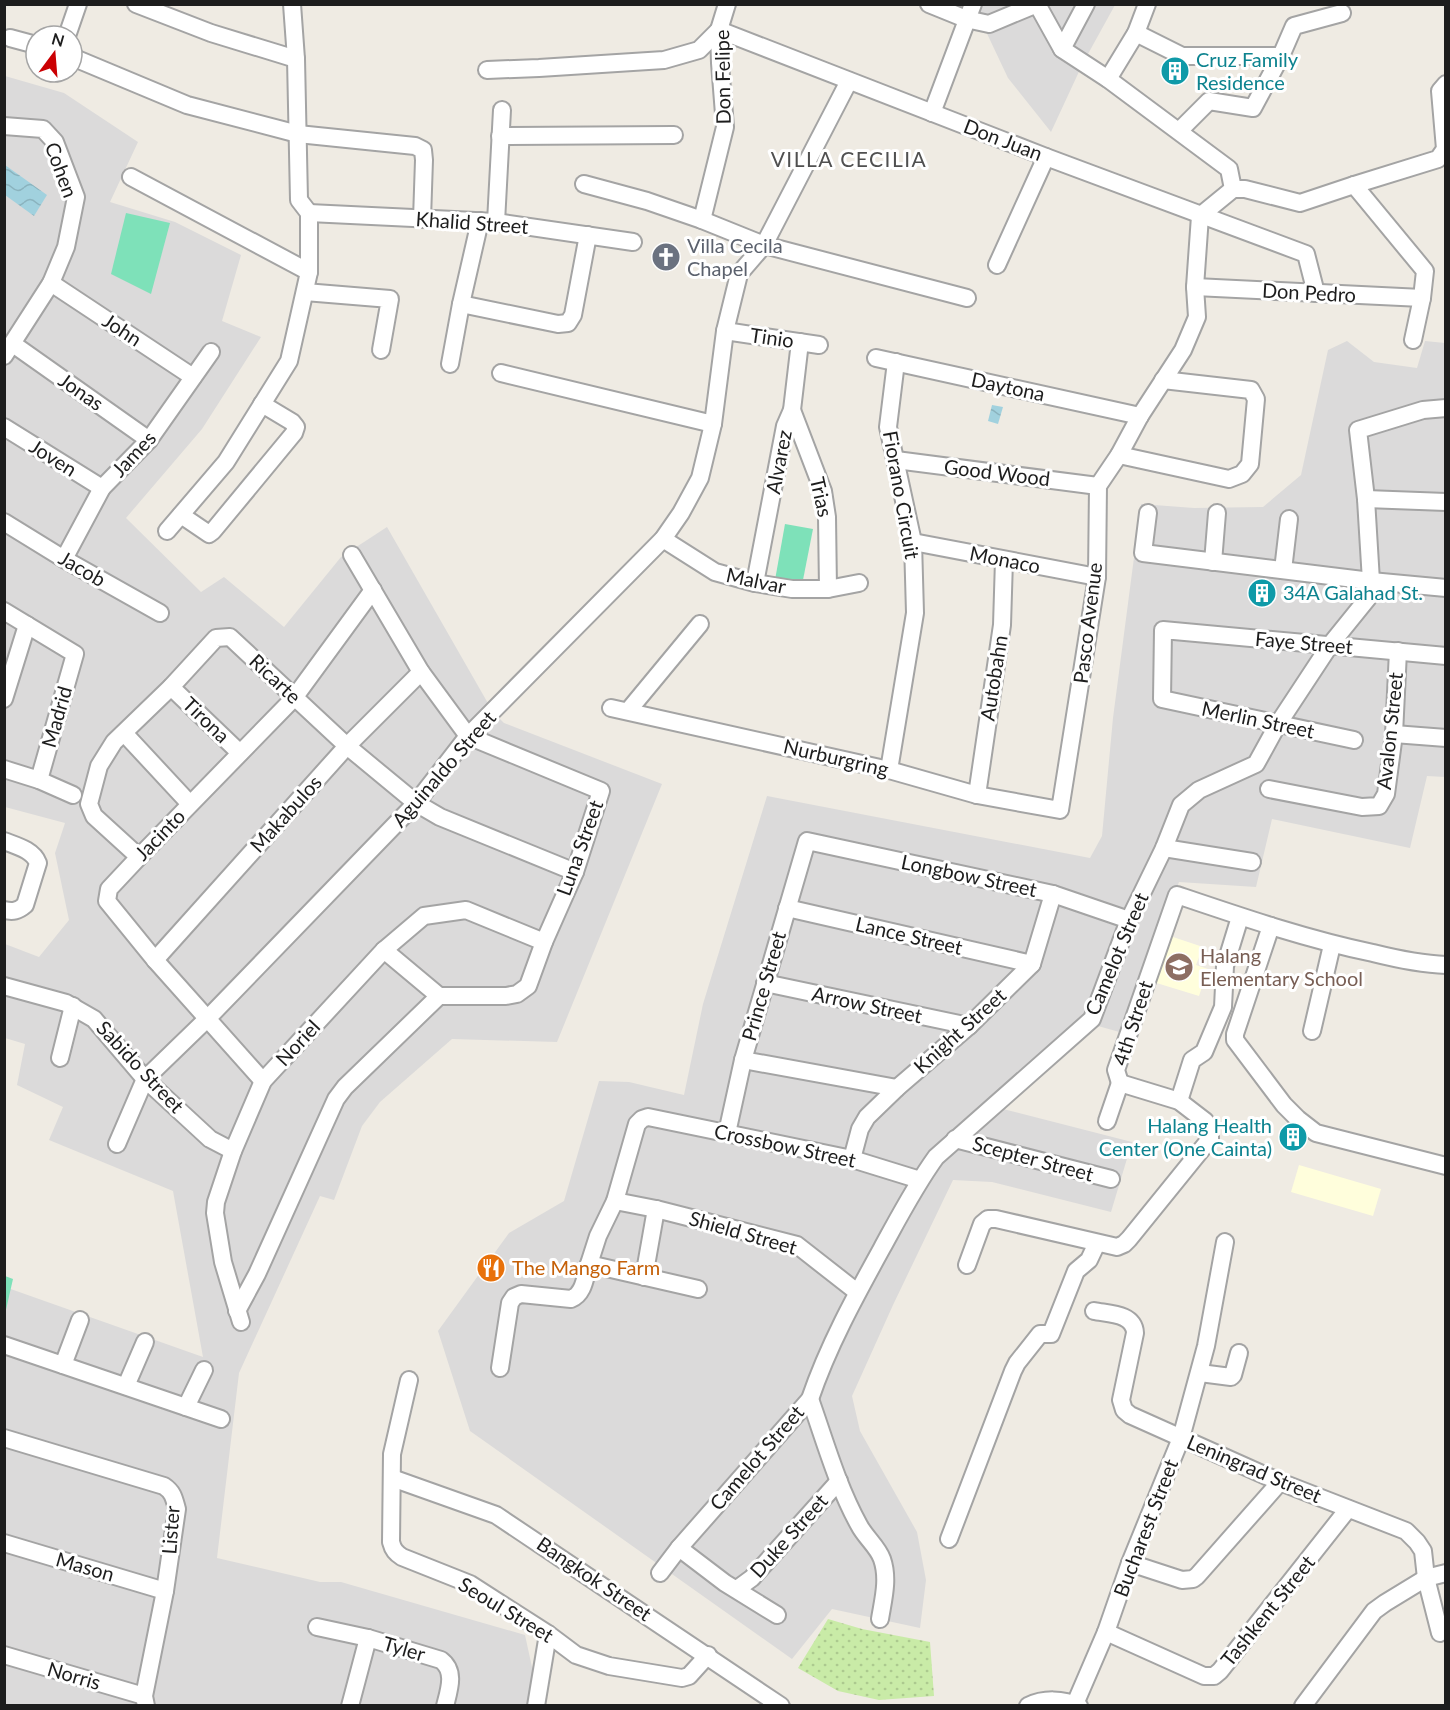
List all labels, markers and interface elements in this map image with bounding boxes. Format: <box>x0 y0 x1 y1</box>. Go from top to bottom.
north arrow <box>24 24 84 84</box>
text: N <box>50 28 67 50</box>
street label: Don Felipe <box>709 29 735 125</box>
place label: Cruz Family Residence <box>1196 47 1299 94</box>
building icon: Cruz Family Residence <box>1159 55 1191 87</box>
street label: Don Juan <box>961 113 1046 165</box>
street label: Cohen <box>41 139 83 201</box>
district label: VILLA CECILIA <box>771 146 927 171</box>
street label: Khalid Street <box>415 206 529 238</box>
place label: Villa Cecila Chapel <box>687 233 783 280</box>
church icon: Villa Cecila Chapel <box>650 241 682 273</box>
street label: Don Pedro <box>1261 278 1357 306</box>
street label: John <box>99 308 147 351</box>
street label: Tinio <box>749 322 796 352</box>
street label: Jonas <box>55 367 109 415</box>
street label: Daytona <box>969 367 1047 406</box>
street label: James <box>106 426 160 481</box>
street label: Alvarez <box>760 428 796 496</box>
street label: Fiorano Circuit <box>879 429 925 561</box>
street label: Joven <box>26 433 81 481</box>
street label: Good Wood <box>943 454 1052 490</box>
street label: Trias <box>806 474 838 519</box>
street label: Monaco <box>968 540 1043 578</box>
street label: Jacob <box>55 545 110 591</box>
street label: Pasco Avenue <box>1068 561 1106 685</box>
street label: Malvar <box>724 562 789 598</box>
building icon: 34A Galahad St. <box>1246 577 1278 609</box>
place label: 34A Galahad St. <box>1283 580 1423 604</box>
street label: Faye Street <box>1254 626 1354 658</box>
street label: Autobahn <box>974 633 1012 722</box>
street label: Ricarte <box>245 648 306 708</box>
street label: Avalon Street <box>1371 671 1407 791</box>
street label: Madrid <box>36 683 76 750</box>
street label: Tirona <box>178 691 235 747</box>
street label: Merlin Street <box>1200 695 1317 743</box>
street label: Aguinaldo Street <box>386 705 500 831</box>
street label: Nurburgring <box>781 733 891 781</box>
street label: Makabulos <box>244 770 326 857</box>
street label: Luna Street <box>551 797 607 899</box>
street label: Jacinto <box>129 804 189 865</box>
street label: Longbow Street <box>899 849 1039 901</box>
street label: Camelot Street <box>1079 889 1153 1019</box>
street label: Lance Street <box>853 911 965 959</box>
street label: Prince Street <box>736 928 790 1043</box>
place label: Halang Elementary School <box>1200 943 1363 990</box>
school or university icon: Halang Elementary School <box>1163 951 1195 983</box>
street label: 4th Street <box>1107 977 1157 1068</box>
street label: Arrow Street <box>810 981 924 1027</box>
street label: Knight Street <box>908 983 1010 1078</box>
street label: Sabido Street <box>92 1015 189 1117</box>
street label: Noriel <box>270 1015 324 1070</box>
place label: Halang Health Center (One Cainta) <box>1099 1113 1272 1160</box>
street label: Crossbow Street <box>712 1118 858 1172</box>
building icon: Halang Health Center (One Cainta) <box>1277 1121 1309 1153</box>
street label: Scepter Street <box>970 1130 1096 1186</box>
street label: Shield Street <box>687 1205 800 1259</box>
restaurant icon: The Mango Farm <box>475 1252 507 1284</box>
place label: The Mango Farm <box>512 1255 660 1279</box>
street label: Camelot Street <box>704 1400 808 1515</box>
street label: Leningrad Street <box>1184 1429 1325 1507</box>
street label: Bucharest Street <box>1108 1455 1182 1600</box>
street label: Duke Street <box>744 1489 832 1582</box>
street label: Lister <box>156 1504 184 1555</box>
street label: Bangkok Street <box>533 1531 656 1625</box>
street label: Mason <box>53 1546 117 1586</box>
street label: Tashkent Street <box>1215 1550 1319 1671</box>
street label: Seoul Street <box>455 1571 558 1647</box>
street label: Tyler <box>380 1631 429 1666</box>
street label: Norris <box>45 1656 104 1694</box>

